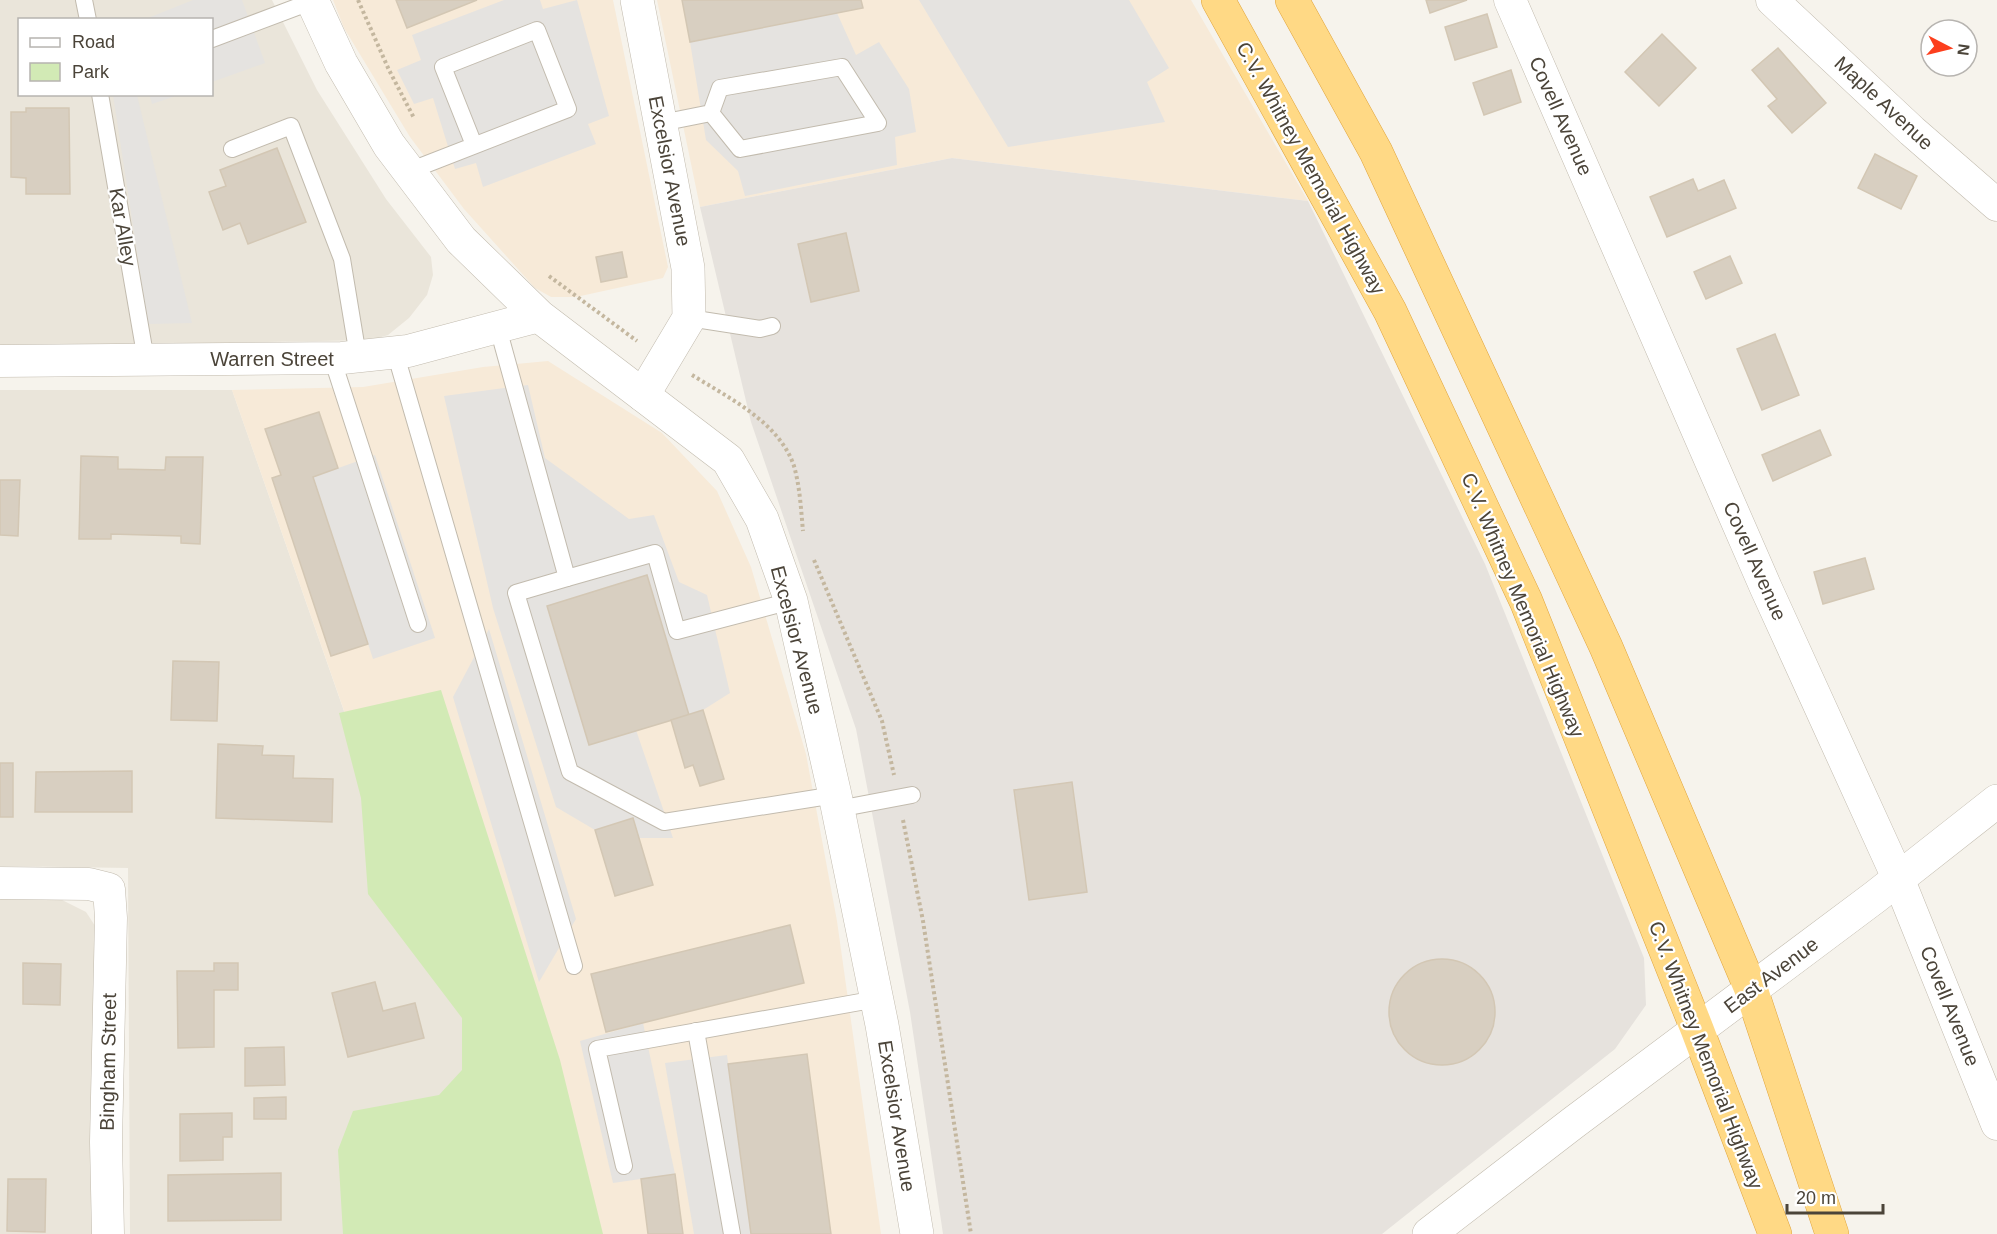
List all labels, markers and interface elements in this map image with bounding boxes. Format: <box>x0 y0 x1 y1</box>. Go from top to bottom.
legend <box>18 18 213 96</box>
north arrow <box>1919 18 1979 78</box>
text: Road <box>72 32 115 52</box>
street label: C.V. Whitney Memorial Highway <box>1232 38 1390 298</box>
text: N <box>1954 43 1973 57</box>
street label: Maple Avenue <box>1830 52 1938 154</box>
street label: Covell Avenue <box>1525 53 1597 179</box>
text: Park <box>72 62 110 82</box>
street label: Excelsior Avenue <box>645 94 695 248</box>
street label: Kar Alley <box>105 186 141 268</box>
street label: Warren Street <box>210 348 334 370</box>
street label: C.V. Whitney Memorial Highway <box>1457 470 1589 740</box>
street label: Covell Avenue <box>1719 498 1791 624</box>
street label: Excelsior Avenue <box>767 563 827 717</box>
street label: C.V. Whitney Memorial Highway <box>1645 918 1767 1192</box>
street label: East Avenue <box>1720 933 1822 1017</box>
street label: Covell Avenue <box>1916 943 1984 1069</box>
street label: Bingham Street <box>96 992 120 1131</box>
street label: Excelsior Avenue <box>874 1039 920 1193</box>
scale bar <box>1787 1177 1883 1215</box>
text: 20 m <box>1796 1188 1836 1208</box>

